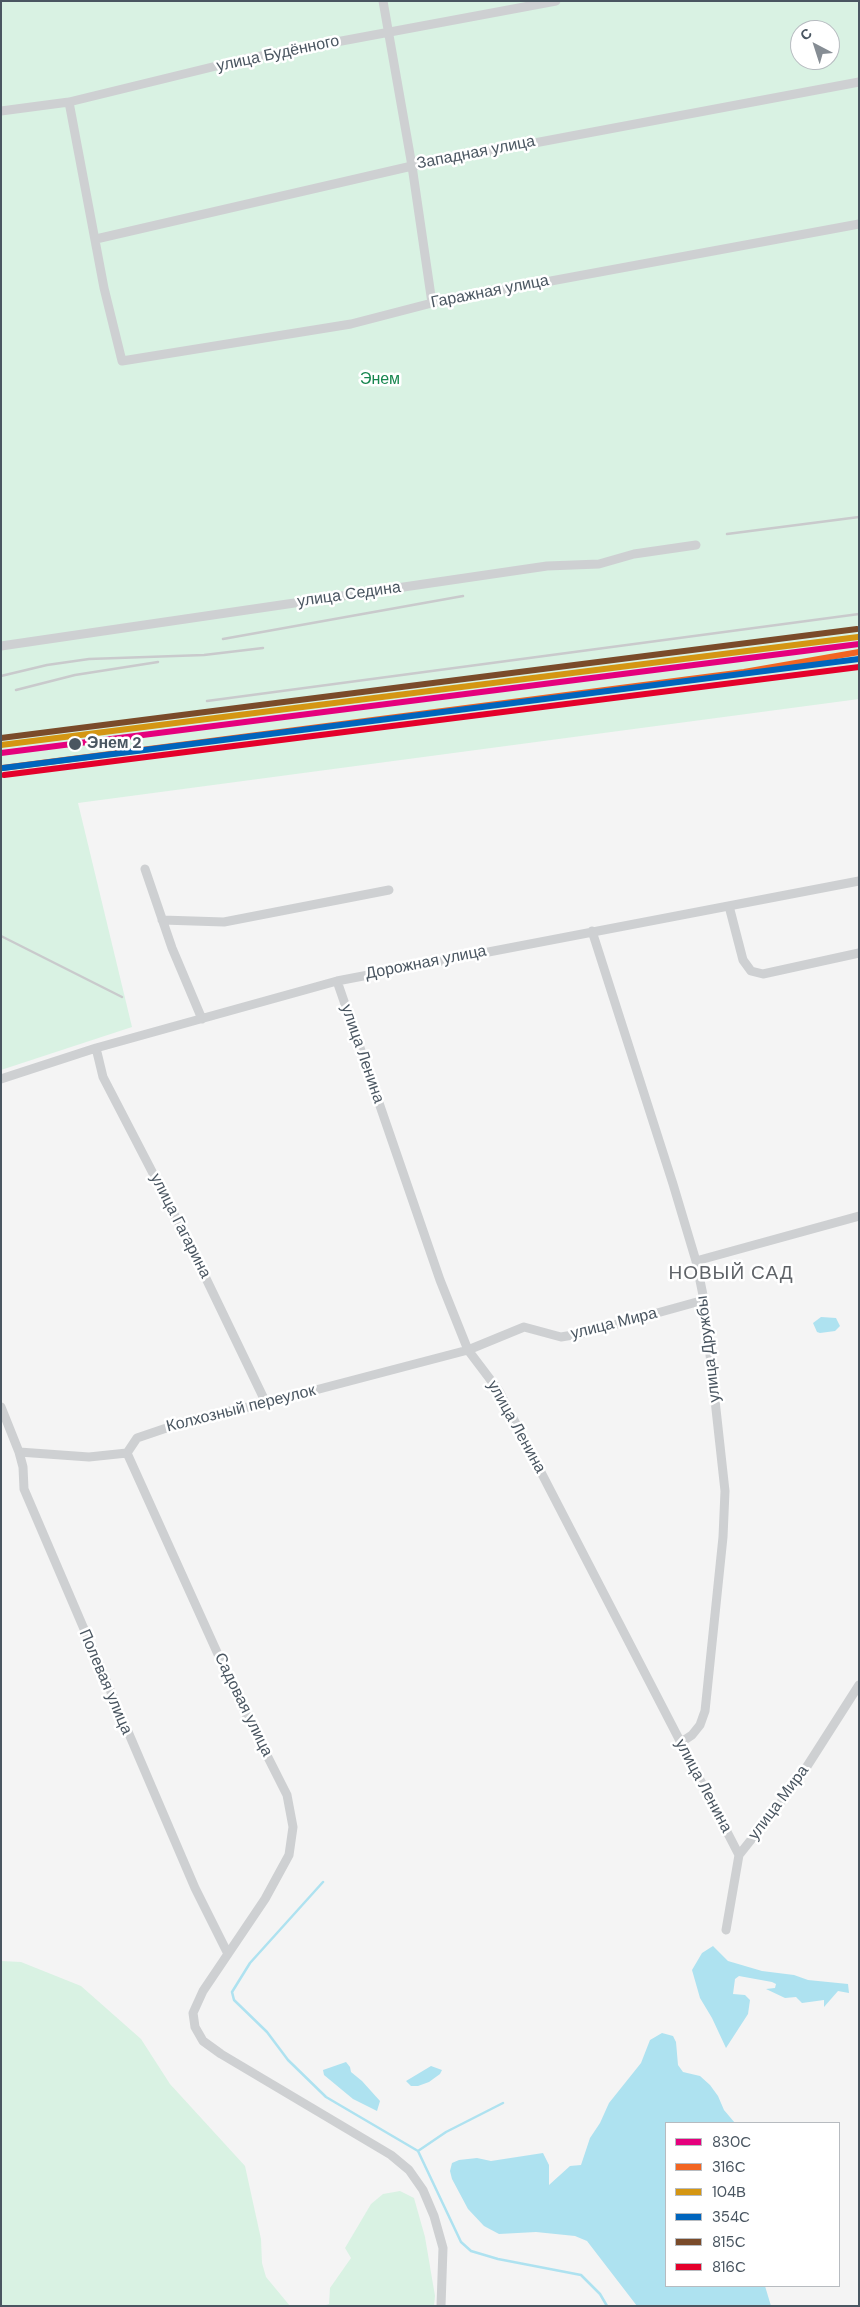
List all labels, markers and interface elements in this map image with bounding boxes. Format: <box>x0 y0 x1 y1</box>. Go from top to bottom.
north arrow <box>790 20 840 70</box>
text: С <box>796 24 816 44</box>
street label: улица Будённого <box>215 32 341 76</box>
street label: Западная улица <box>415 132 537 174</box>
street label: Гаражная улица <box>429 271 551 313</box>
park label: Энем <box>360 370 400 390</box>
street label: улица Седина <box>296 578 402 612</box>
place label: Энем 2 <box>87 734 142 754</box>
marker: Энем 2 <box>67 736 83 752</box>
street label: Дорожная улица <box>364 942 488 984</box>
street label: улица Ленина <box>336 1002 388 1106</box>
street label: улица Гагарина <box>145 1170 215 1282</box>
district label: НОВЫЙ САД <box>667 1263 795 1285</box>
street label: улица Дружбы <box>693 1294 725 1404</box>
street label: улица Мира <box>569 1304 659 1344</box>
street label: улица Ленина <box>483 1377 549 1477</box>
street label: Колхозный переулок <box>165 1381 317 1437</box>
street label: Полевая улица <box>74 1627 136 1737</box>
street label: Садовая улица <box>210 1650 276 1760</box>
street label: улица Ленина <box>670 1736 736 1836</box>
street label: улица Мира <box>745 1762 813 1844</box>
legend <box>665 2122 840 2287</box>
text: 830С <box>712 2132 751 2152</box>
text: 316С <box>712 2157 746 2177</box>
text: 104В <box>712 2182 746 2202</box>
text: 354С <box>712 2207 750 2227</box>
text: 815С <box>712 2232 745 2252</box>
text: 816С <box>712 2257 746 2277</box>

